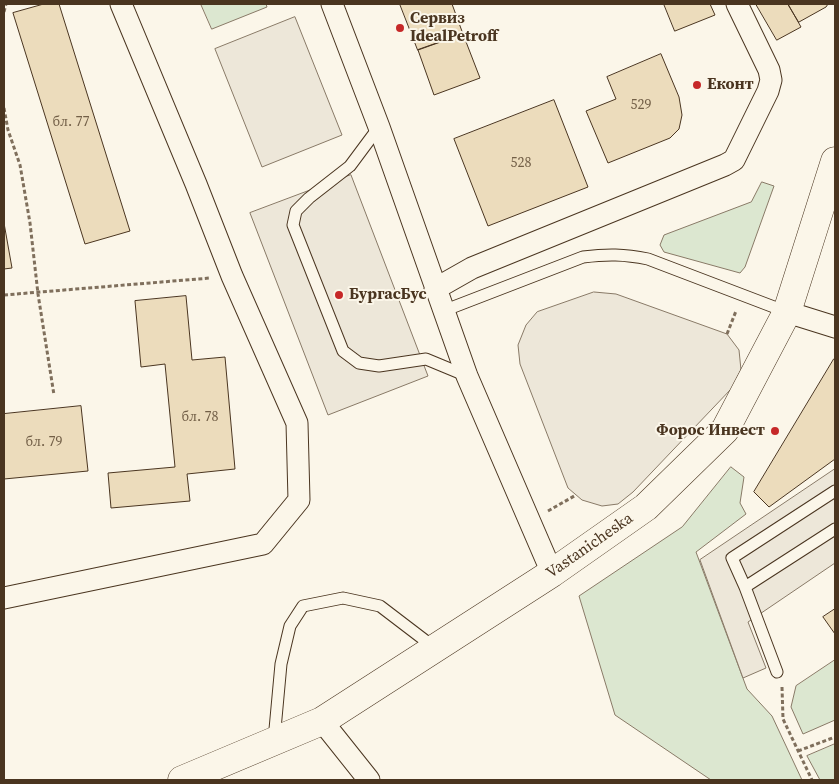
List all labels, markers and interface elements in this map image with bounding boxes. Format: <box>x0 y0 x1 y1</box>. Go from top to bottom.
place label: Сервиз IdealPetroff <box>410 9 498 47</box>
marker: Сервиз IdealPetroff <box>394 22 406 34</box>
place label: Еконт <box>707 75 754 95</box>
marker: Еконт <box>691 79 703 91</box>
house number: 529 <box>631 97 651 113</box>
house number: бл. 77 <box>53 114 89 130</box>
house number: 528 <box>511 155 531 171</box>
place label: БургасБус <box>349 285 427 305</box>
marker: БургасБус <box>333 289 345 301</box>
house number: бл. 78 <box>182 409 218 425</box>
place label: Форос Инвест <box>656 421 765 441</box>
marker: Форос Инвест <box>769 425 781 437</box>
house number: бл. 79 <box>26 434 62 450</box>
street label: Vastanicheska <box>543 509 637 583</box>

